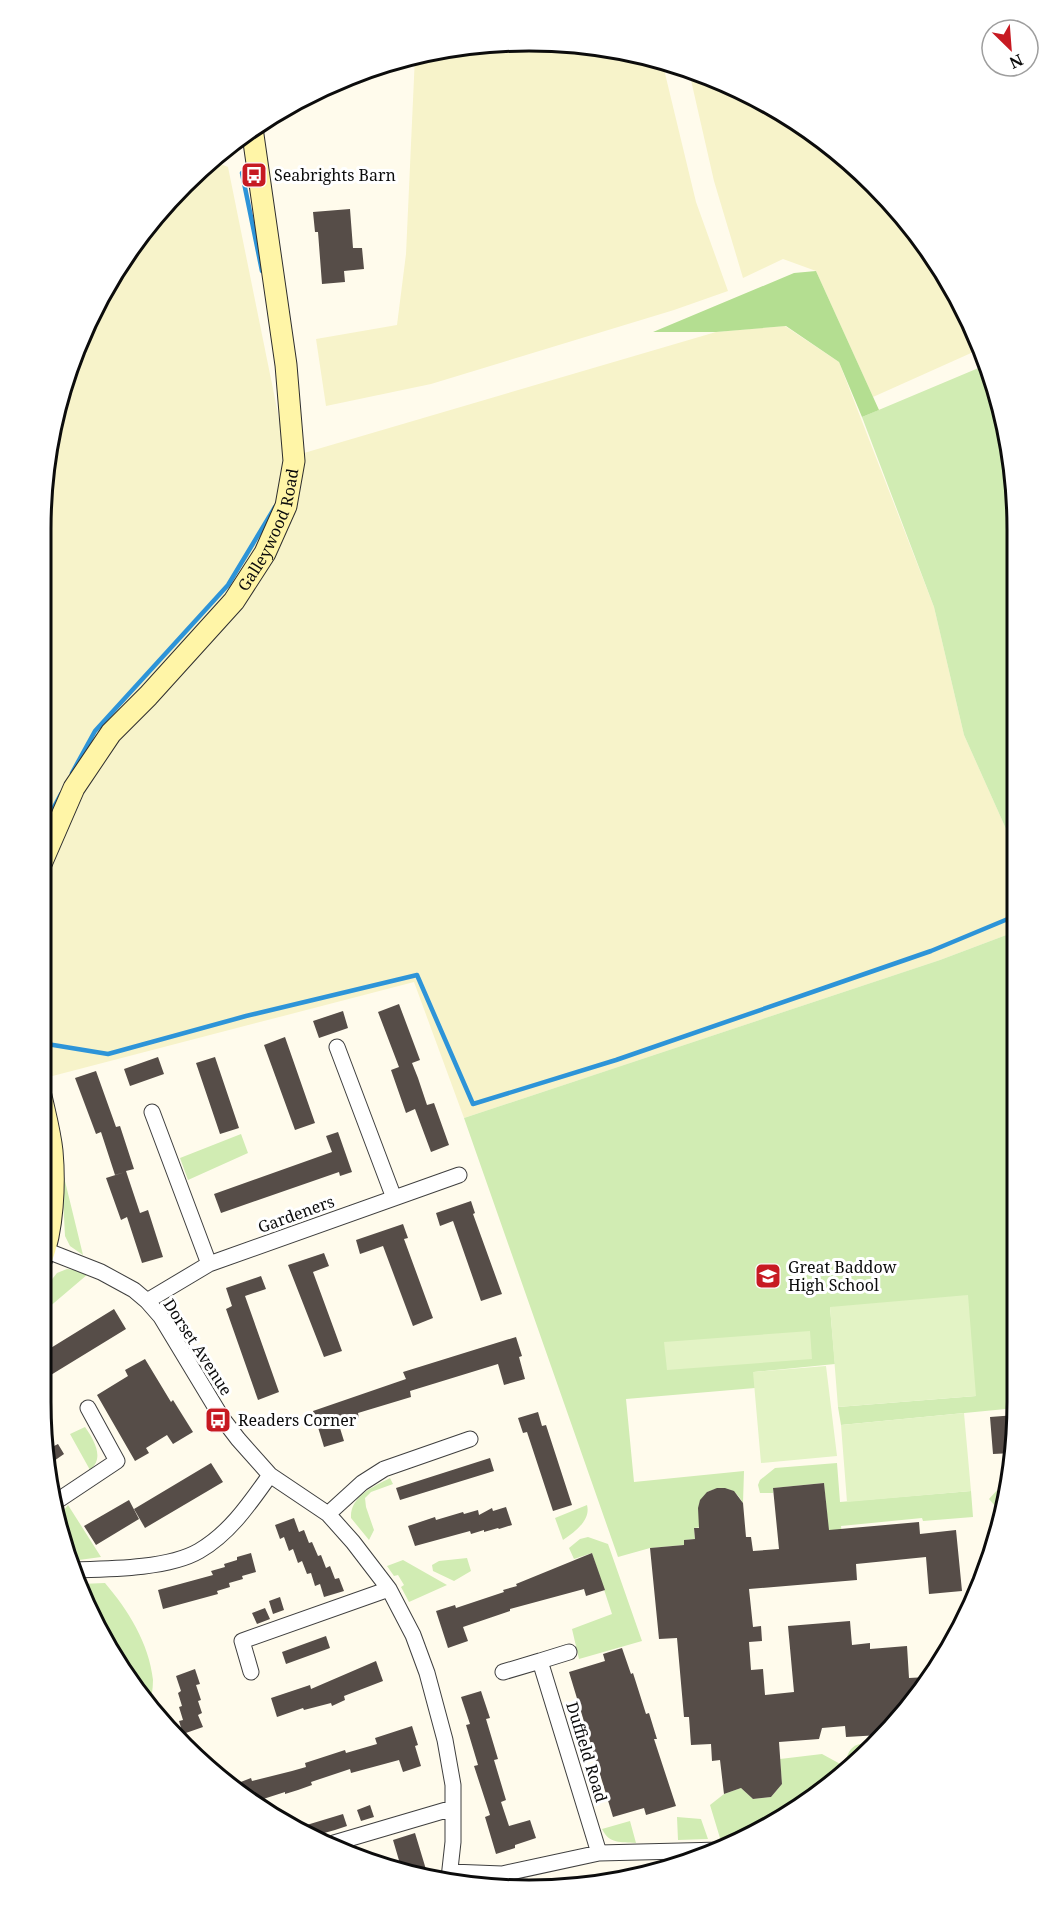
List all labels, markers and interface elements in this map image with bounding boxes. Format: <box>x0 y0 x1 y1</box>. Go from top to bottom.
north arrow <box>980 18 1040 78</box>
text: N <box>1006 49 1027 74</box>
bus stop icon: Seabrights Barn <box>239 160 269 190</box>
place label: Seabrights Barn <box>274 164 396 186</box>
street label: Galleywood Road <box>232 466 304 595</box>
street label: Gardeners <box>255 1190 337 1238</box>
place label: Great Baddow High School <box>788 1256 897 1296</box>
school or university icon: Great Baddow High School <box>753 1261 783 1291</box>
street label: Dorset Avenue <box>159 1294 237 1400</box>
bus stop icon: Readers Corner <box>203 1405 233 1435</box>
place label: Readers Corner <box>238 1409 357 1431</box>
street label: Duffield Road <box>561 1699 613 1805</box>

